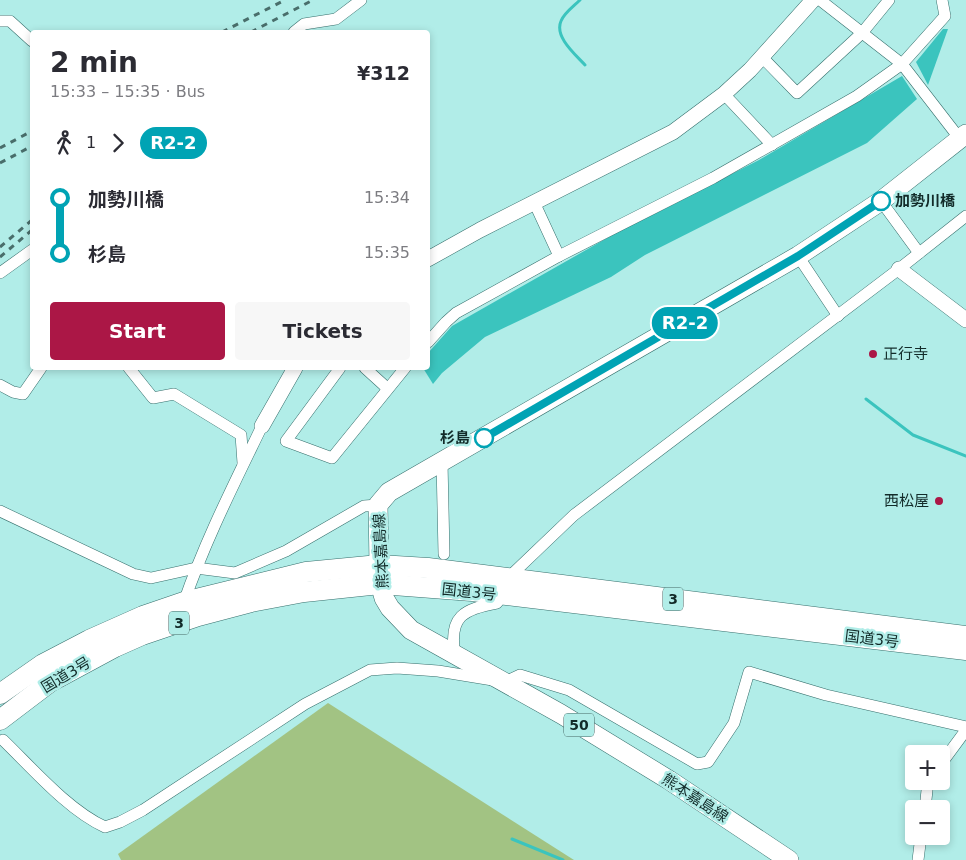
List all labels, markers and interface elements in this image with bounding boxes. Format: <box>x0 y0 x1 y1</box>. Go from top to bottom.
text: 2 min <box>50 46 138 79</box>
text: ¥312 <box>357 62 410 84</box>
text: 15:33 – 15:35 · Bus <box>50 82 205 101</box>
icon: walk <box>50 129 78 157</box>
icon: forward <box>104 129 132 157</box>
text: R2-2 <box>150 132 197 153</box>
text: 1 <box>86 133 96 152</box>
text: 加勢川橋 <box>88 188 164 210</box>
text: 15:34 <box>364 188 410 207</box>
marker: 加勢川橋 <box>871 191 891 211</box>
place label: 加勢川橋 <box>895 192 956 210</box>
text: 杉島 <box>88 243 126 265</box>
text: 15:35 <box>364 243 410 262</box>
button: Start <box>50 302 225 360</box>
button: Tickets <box>235 302 410 360</box>
line badge: R2-2 <box>650 307 720 339</box>
text: R2-2 <box>662 312 708 333</box>
place label: 正行寺 <box>883 345 928 363</box>
marker: 正行寺 <box>867 348 879 360</box>
marker: 杉島 <box>474 428 494 448</box>
place label: 杉島 <box>440 429 470 447</box>
place label: 西松屋 <box>884 492 929 510</box>
marker: 西松屋 <box>933 495 945 507</box>
street label: 熊本嘉島線 <box>370 513 392 589</box>
street label: 国道3号 <box>441 580 497 604</box>
road number: 3 <box>663 588 683 610</box>
road number: 3 <box>169 612 189 634</box>
street label: 国道3号 <box>844 627 900 651</box>
street label: 国道3号 <box>38 653 94 697</box>
road number: 50 <box>564 714 594 736</box>
map controls <box>905 745 950 845</box>
button: + <box>905 745 950 790</box>
street label: 熊本嘉島線 <box>659 770 731 826</box>
button: − <box>905 800 950 845</box>

